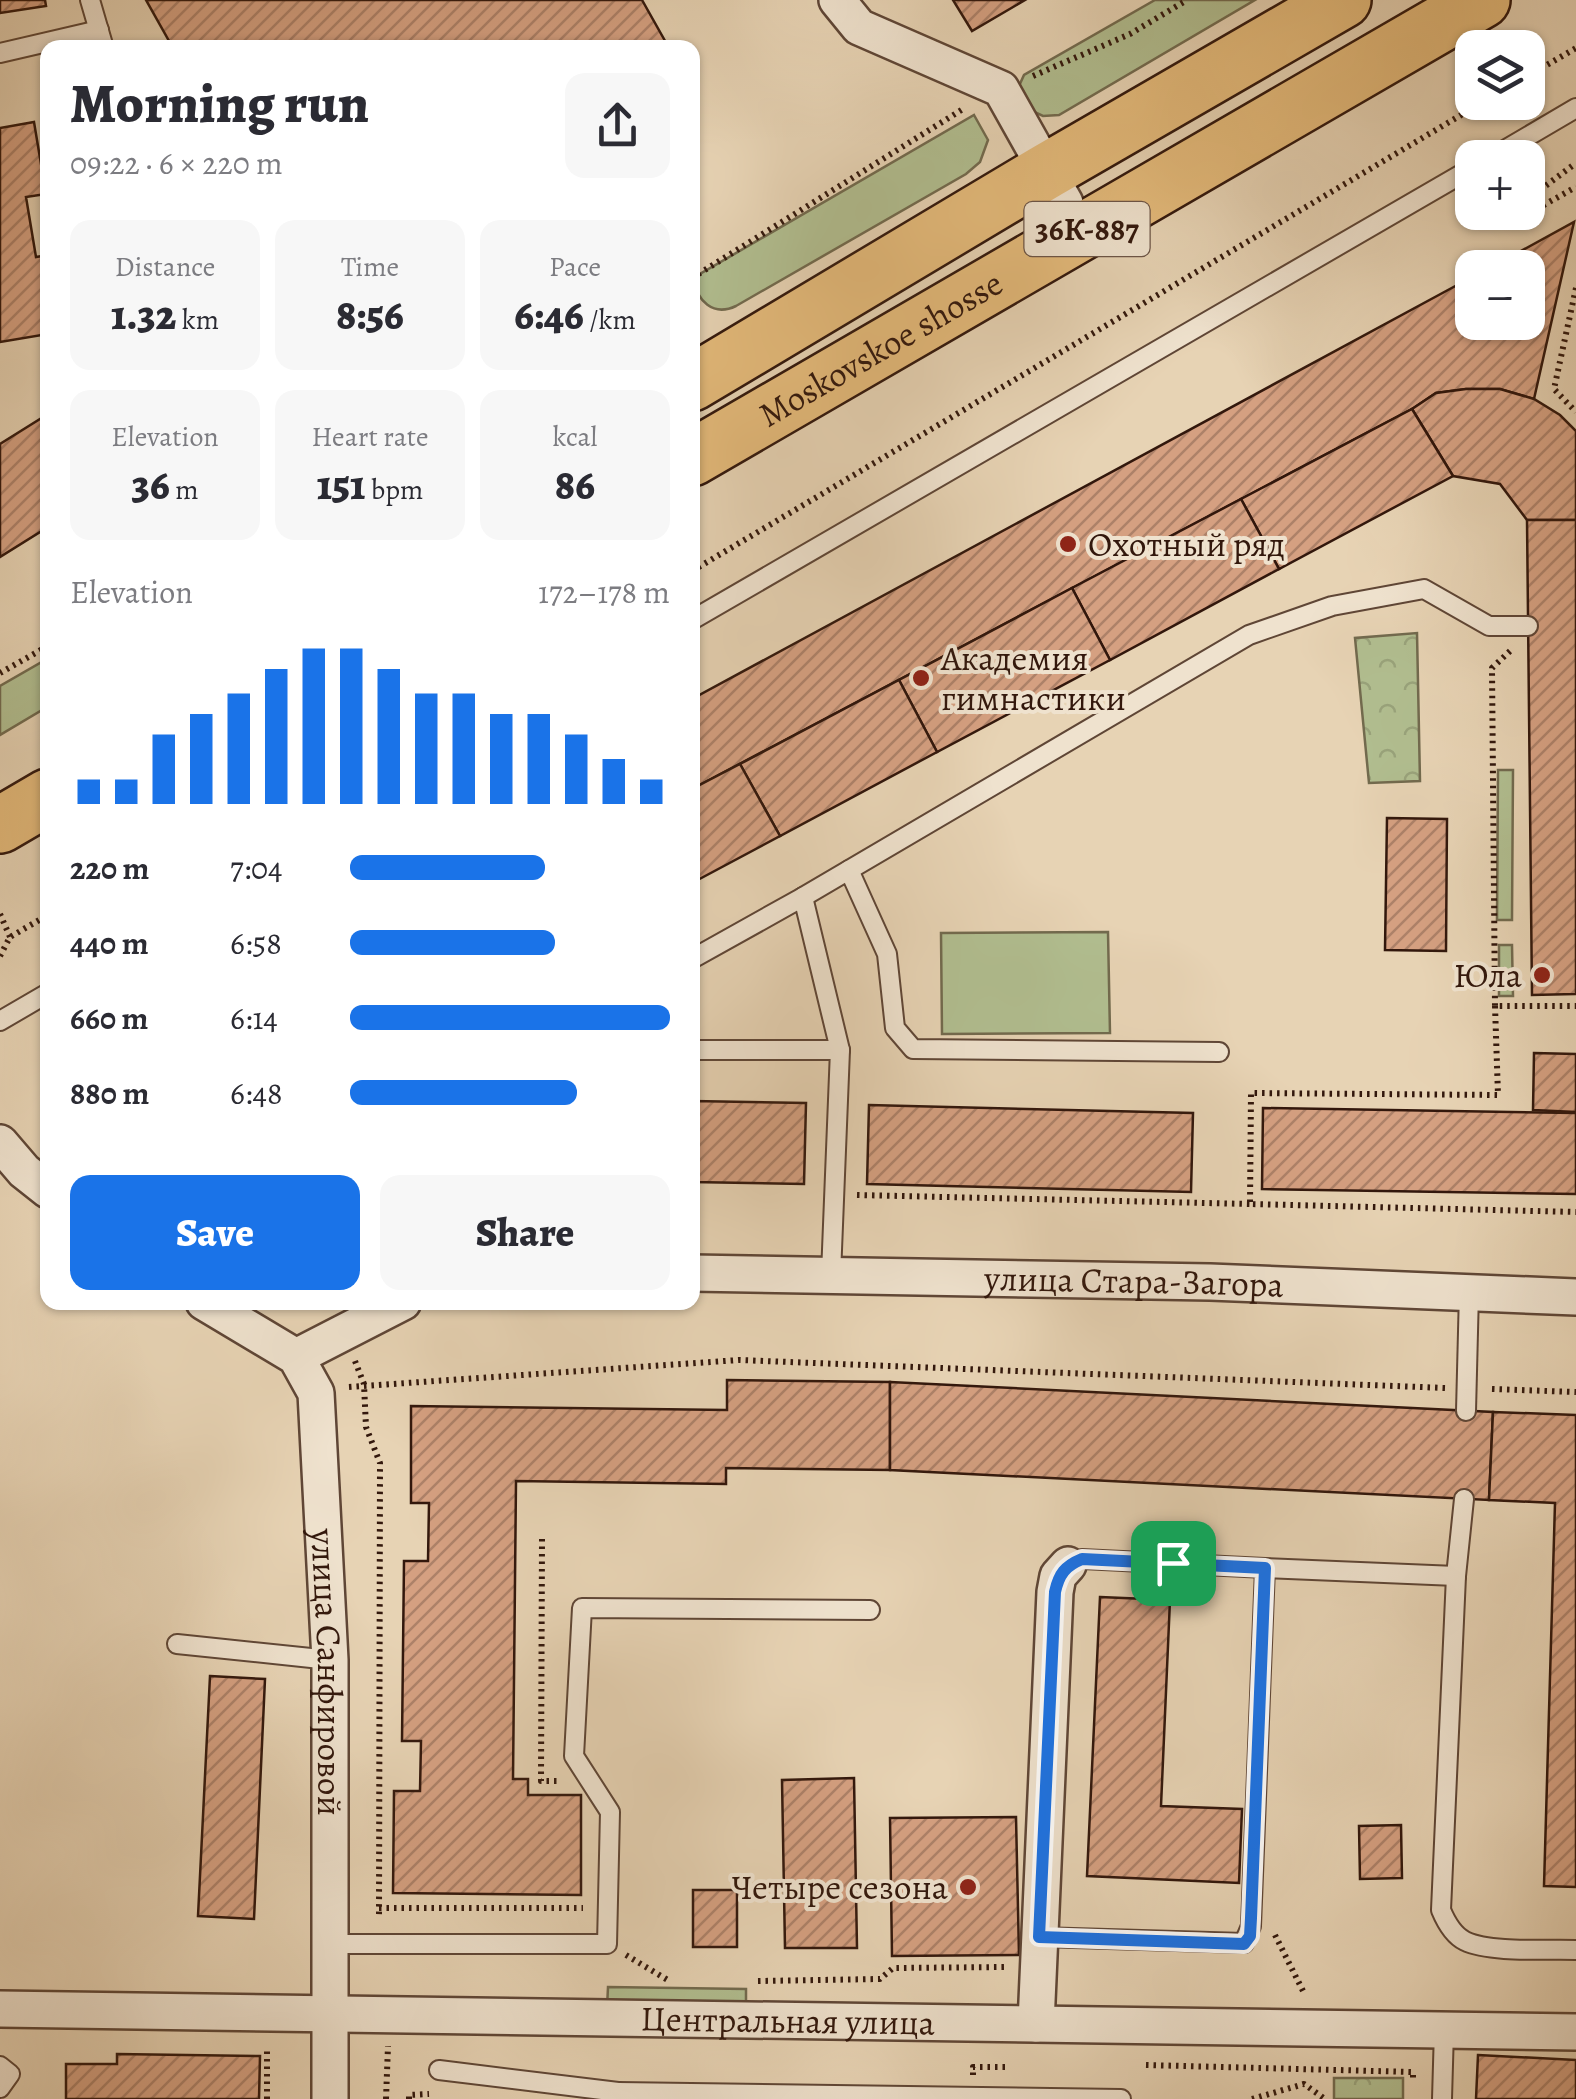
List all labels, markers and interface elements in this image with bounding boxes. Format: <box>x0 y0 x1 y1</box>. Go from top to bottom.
map controls <box>1455 30 1545 340</box>
button: layers <box>1455 30 1545 120</box>
text: Morning run <box>70 66 369 141</box>
button: share <box>565 73 670 178</box>
button: + <box>1455 140 1545 230</box>
text: 09:22 · 6 × 220 m <box>70 141 283 185</box>
road number: 36К-887 <box>1024 202 1150 256</box>
text: Distance <box>115 248 215 286</box>
text: Time <box>341 248 399 286</box>
text: Pace <box>549 248 601 286</box>
button: − <box>1455 250 1545 340</box>
street label: Moskovskoe shosse <box>750 259 1011 438</box>
text: 1.32 <box>111 286 176 343</box>
text: 8:56 <box>336 286 404 343</box>
text: 6:46 <box>514 286 584 343</box>
text: km <box>176 301 219 339</box>
text: /km <box>584 301 636 339</box>
text: Elevation <box>111 418 219 456</box>
text: Heart rate <box>312 418 428 456</box>
text: kcal <box>553 418 597 456</box>
text: 36 <box>132 456 170 513</box>
text: 151 <box>317 456 365 513</box>
text: 86 <box>555 456 595 513</box>
text: m <box>170 471 198 509</box>
text: bpm <box>365 471 423 509</box>
place label: Охотный ряд <box>1088 520 1285 568</box>
marker: Охотный ряд <box>1057 533 1079 555</box>
text: Elevation <box>70 570 193 614</box>
text: 172–178 m <box>538 570 670 614</box>
place label: Академия гимнастики <box>940 634 1126 722</box>
marker: Академия гимнастики <box>910 667 932 689</box>
text: 220 m <box>70 846 149 890</box>
text: 7:04 <box>230 846 283 890</box>
text: 440 m <box>70 921 149 965</box>
text: 6:58 <box>230 921 282 965</box>
place label: Юла <box>1453 951 1522 999</box>
marker: Юла <box>1531 964 1553 986</box>
text: 660 m <box>70 996 148 1040</box>
text: 6:14 <box>230 996 278 1040</box>
text: 880 m <box>70 1071 149 1115</box>
text: 6:48 <box>230 1071 282 1115</box>
button: Save <box>70 1175 360 1290</box>
button: Share <box>380 1175 670 1290</box>
street label: улица Стара-Загора <box>983 1254 1285 1309</box>
pin <box>1131 1521 1216 1606</box>
street label: улица Санфировой <box>299 1526 354 1816</box>
icon: arrive <box>1146 1536 1201 1591</box>
place label: Четыре сезона <box>732 1863 948 1911</box>
marker: Четыре сезона <box>957 1876 979 1898</box>
street label: Центральная улица <box>641 1994 935 2047</box>

